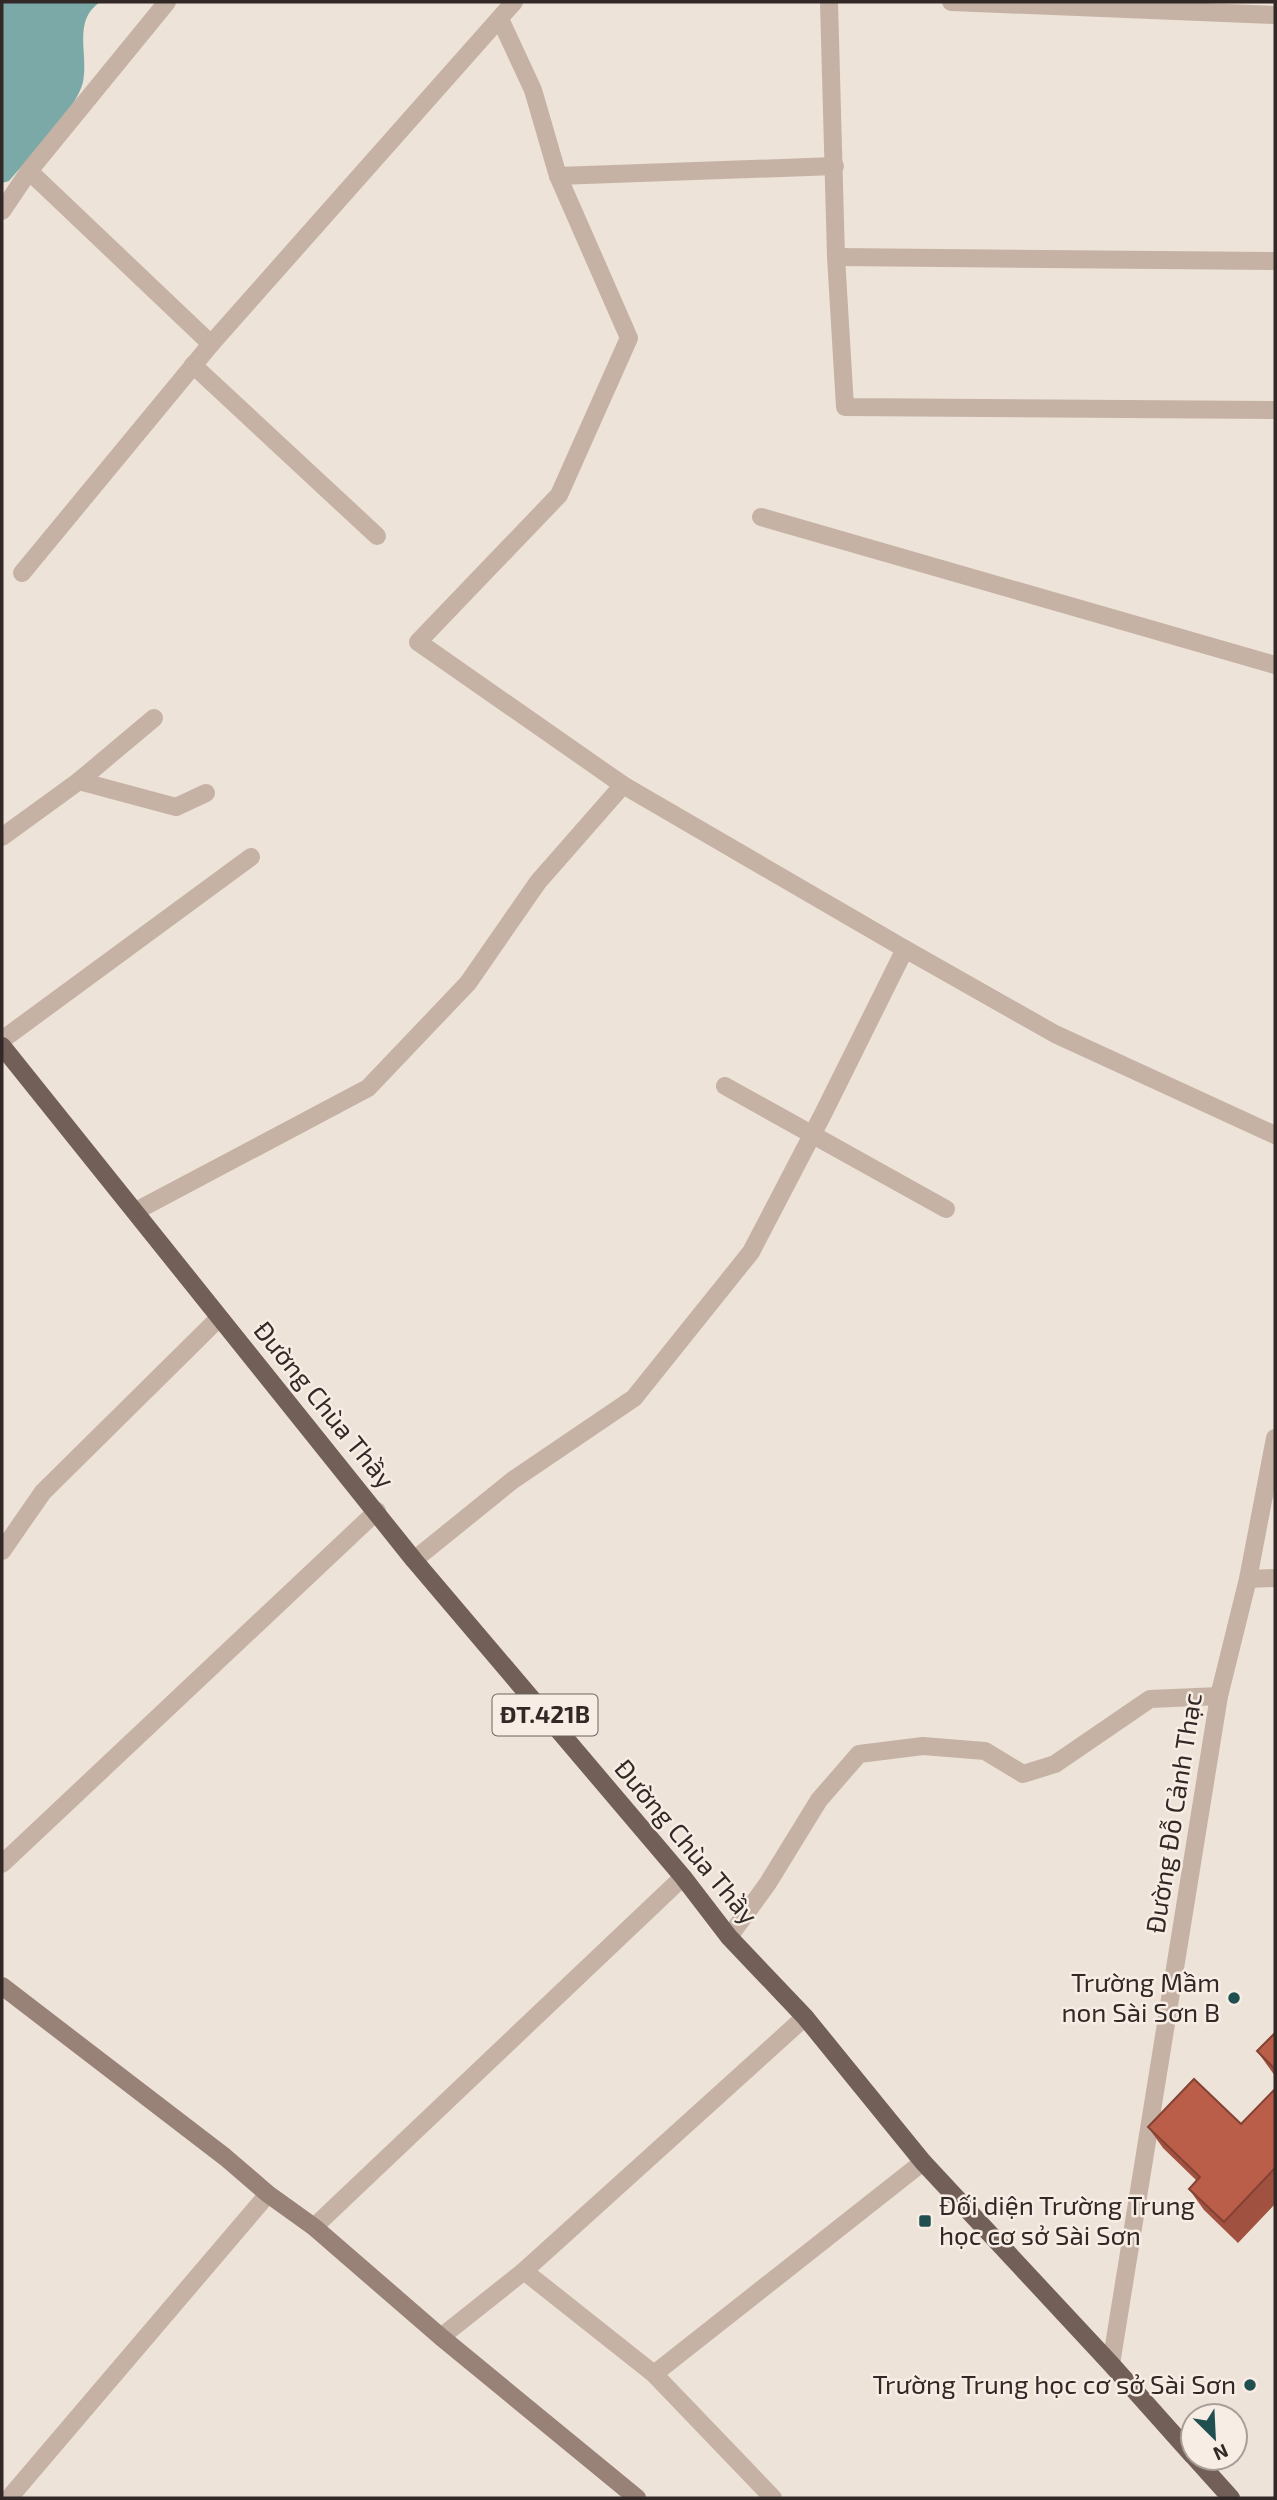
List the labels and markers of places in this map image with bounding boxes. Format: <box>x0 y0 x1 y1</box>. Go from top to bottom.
place label: Trường Mầm non Sài Sơn B <box>1061 1966 1220 2027</box>
marker: Trường Mầm non Sài Sơn B <box>1226 1990 1242 2006</box>
place label: Đối diện Trường Trung học cơ sở Sài Sơn <box>939 2189 1195 2250</box>
marker: Đối diện Trường Trung học cơ sở Sài Sơn <box>917 2213 933 2229</box>
place label: Trường Trung học cơ sở Sài Sơn <box>872 2368 1236 2399</box>
marker: Trường Trung học cơ sở Sài Sơn <box>1242 2377 1258 2393</box>

